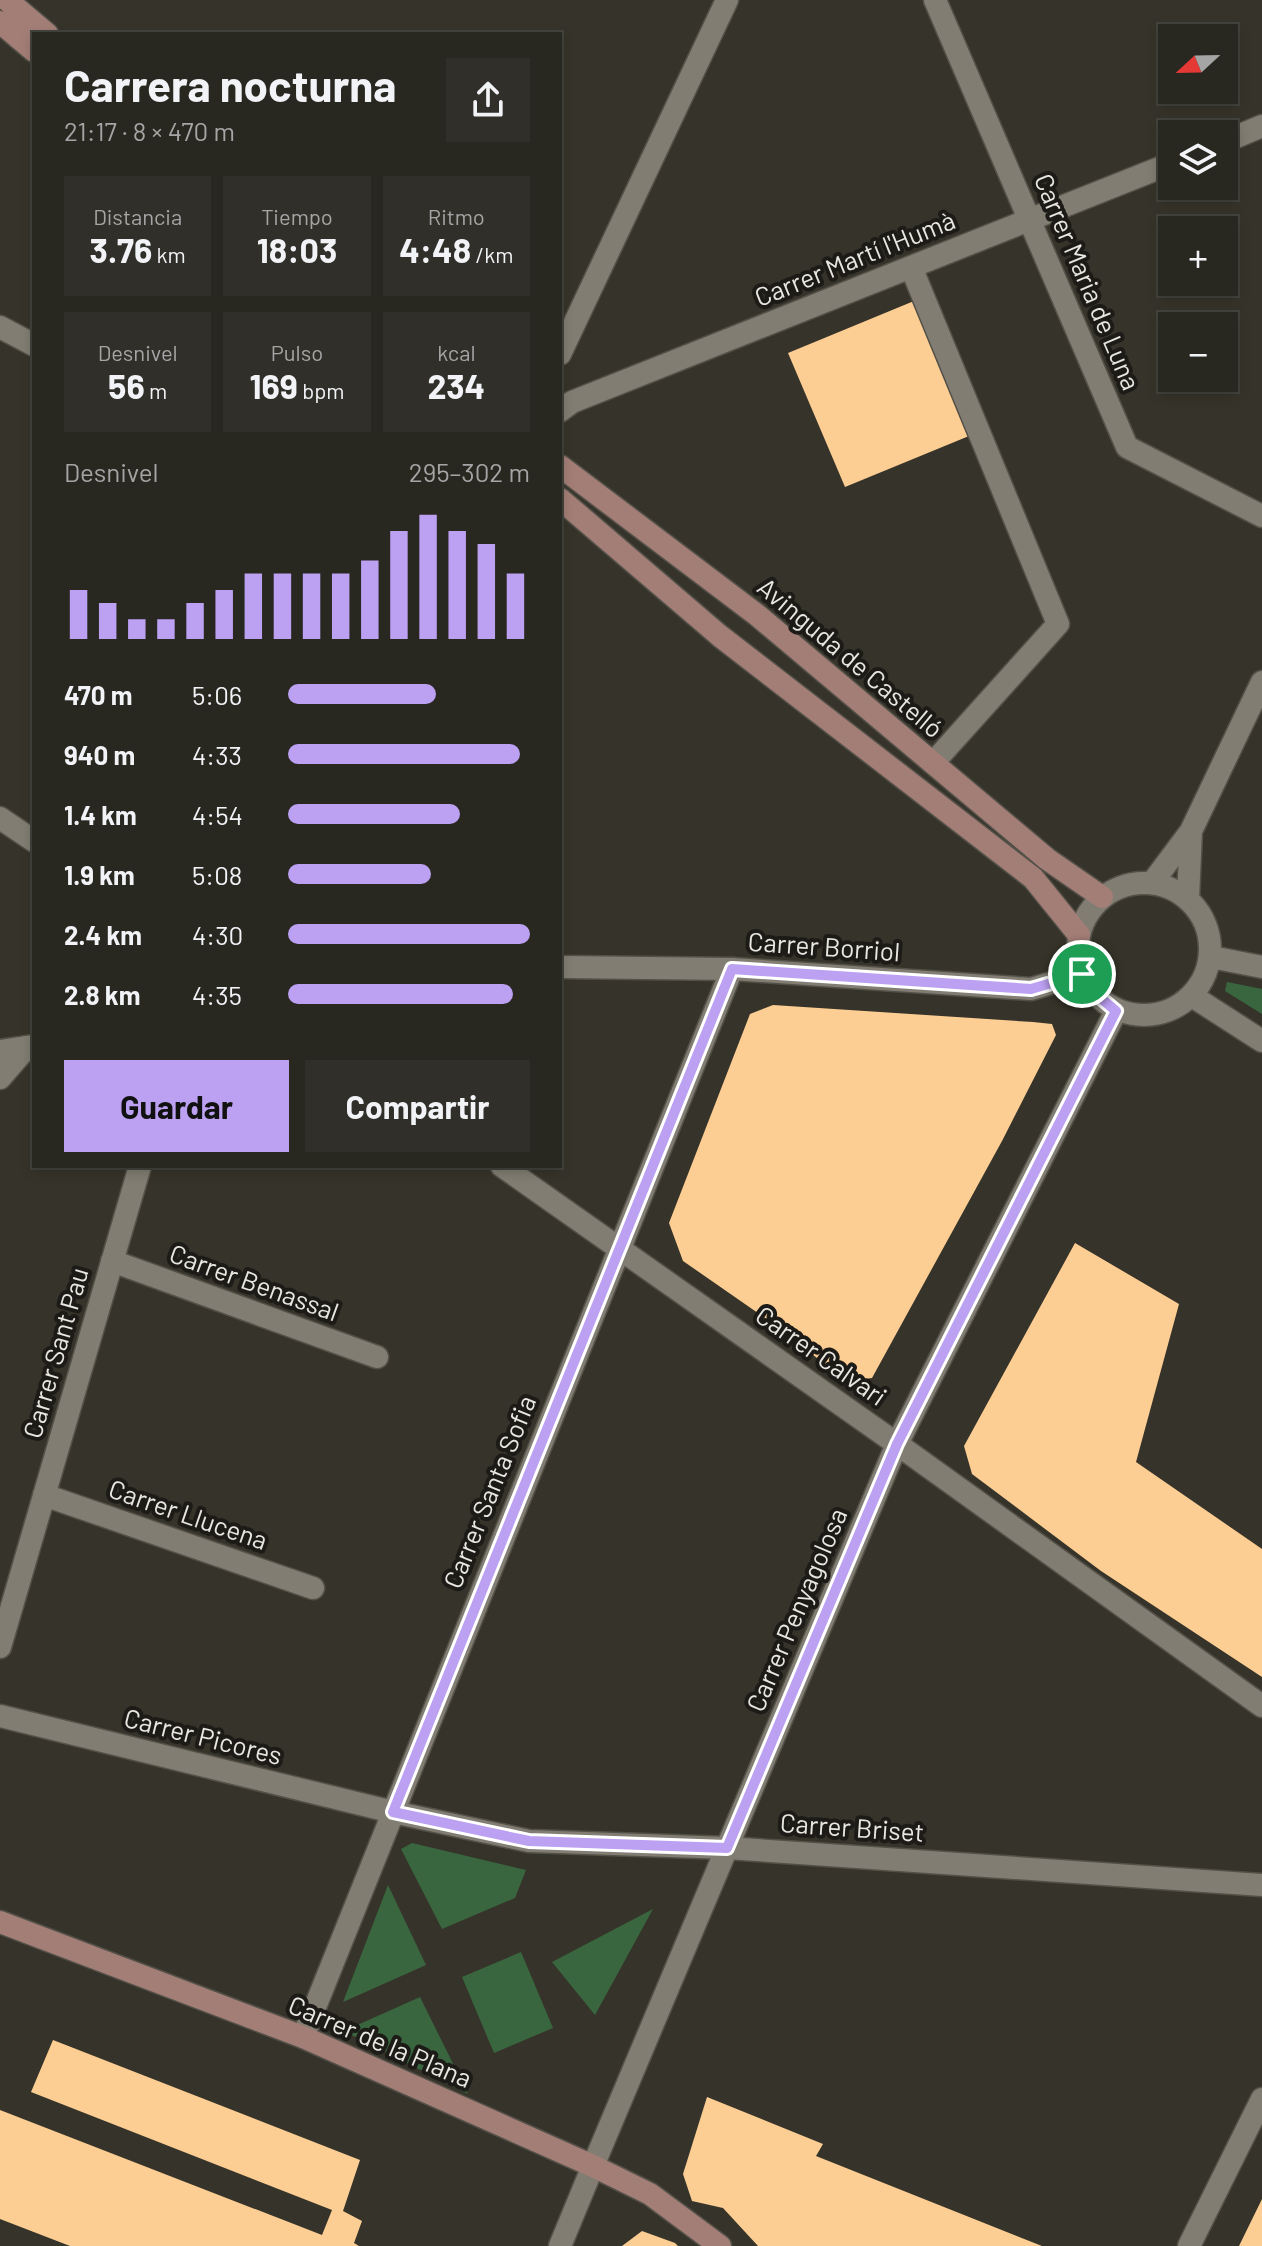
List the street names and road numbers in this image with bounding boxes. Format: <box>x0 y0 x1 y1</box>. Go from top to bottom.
street label: Carrer Maria de Luna <box>1029 169 1148 394</box>
street label: Carrer Martí l'Humà <box>750 203 959 312</box>
street label: Avinguda de Castelló <box>752 570 950 743</box>
street label: Carrer Borriol <box>747 925 901 966</box>
street label: Carrer Benassal <box>166 1237 343 1327</box>
street label: Carrer Sant Pau <box>15 1264 94 1441</box>
street label: Carrer Calvari <box>750 1298 893 1411</box>
street label: Carrer Santa Sofia <box>436 1391 541 1592</box>
street label: Carrer Llucena <box>105 1472 272 1555</box>
street label: Carrer Penyagolosa <box>739 1503 852 1716</box>
street label: Carrer Picores <box>121 1701 285 1770</box>
street label: Carrer Briset <box>779 1806 925 1847</box>
street label: Carrer de la Plana <box>284 1988 477 2093</box>

